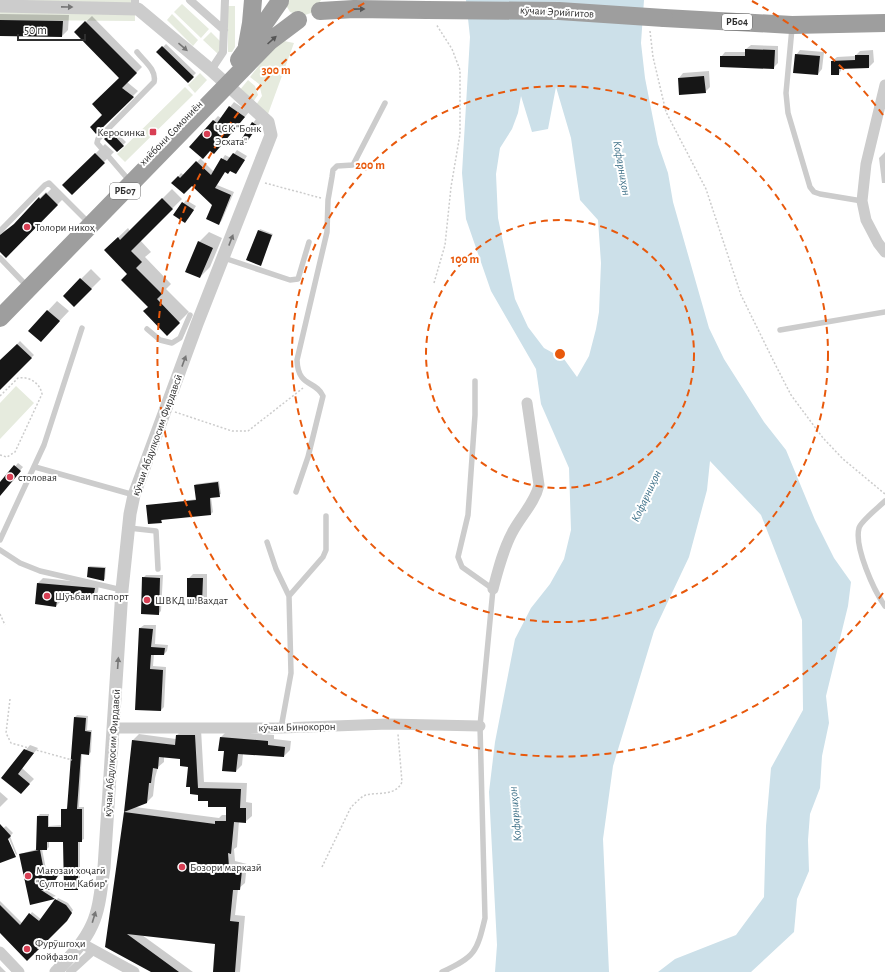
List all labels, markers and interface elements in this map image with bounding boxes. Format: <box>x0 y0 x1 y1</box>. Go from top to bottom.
one-way arrow <box>61 4 74 10</box>
one-way arrow <box>353 5 365 12</box>
street label: кӯчаи Эрийгитов <box>520 5 594 19</box>
road number: РБ04 <box>722 14 752 30</box>
scale bar <box>18 16 85 42</box>
text: 50 m <box>24 24 47 36</box>
one-way arrow <box>267 35 277 45</box>
one-way arrow <box>178 42 189 51</box>
text: 300 m <box>261 64 291 76</box>
street label: хиёбони Сомониён <box>137 98 205 168</box>
place label: ҶСК "Бонк Эсхата" <box>215 123 261 147</box>
place label: Керосинка <box>97 127 145 138</box>
marker: Керосинка <box>148 127 158 137</box>
marker: ҶСК "Бонк Эсхата" <box>202 129 212 139</box>
water label: Кофарниҳон <box>610 140 633 197</box>
text: 200 m <box>355 159 385 171</box>
road number: РБ07 <box>110 183 140 199</box>
marker: Толори никоҳ <box>22 222 32 232</box>
place label: Толори никоҳ <box>35 222 95 233</box>
one-way arrow <box>229 233 235 245</box>
text: 100 m <box>451 253 479 265</box>
centre of rings <box>553 347 567 361</box>
one-way arrow <box>182 355 188 367</box>
street label: кӯчаи Абдулқосим Фирдавсӣ <box>130 373 184 497</box>
water label: Кофарниҳон <box>629 468 664 524</box>
marker: столовая <box>5 472 15 482</box>
place label: столовая <box>18 472 57 483</box>
marker: Шӯъбаи паспорт <box>42 591 52 601</box>
place label: Шӯъбаи паспорт <box>55 591 128 602</box>
marker: ШВКД ш.Вахдат <box>142 595 152 605</box>
place label: ШВКД ш.Вахдат <box>155 595 228 606</box>
one-way arrow <box>114 657 121 669</box>
street label: кӯчаи Абдулқосим Фирдавсӣ <box>102 689 122 817</box>
street label: кӯчаи Бинокорон <box>258 721 336 733</box>
water label: Кофарниҳон <box>507 785 524 842</box>
marker: Бозори марказӣ <box>177 862 187 872</box>
place label: Бозори марказӣ <box>190 862 262 873</box>
place label: Мағозаи хоҷагӣ "Султони Кабир" <box>36 865 108 889</box>
marker: Мағозаи хоҷагӣ "Султони Кабир" <box>23 871 33 881</box>
one-way arrow <box>91 911 97 923</box>
place label: Фурӯшгоҳи пойфазол <box>35 938 85 962</box>
marker: Фурӯшгоҳи пойфазол <box>22 944 32 954</box>

